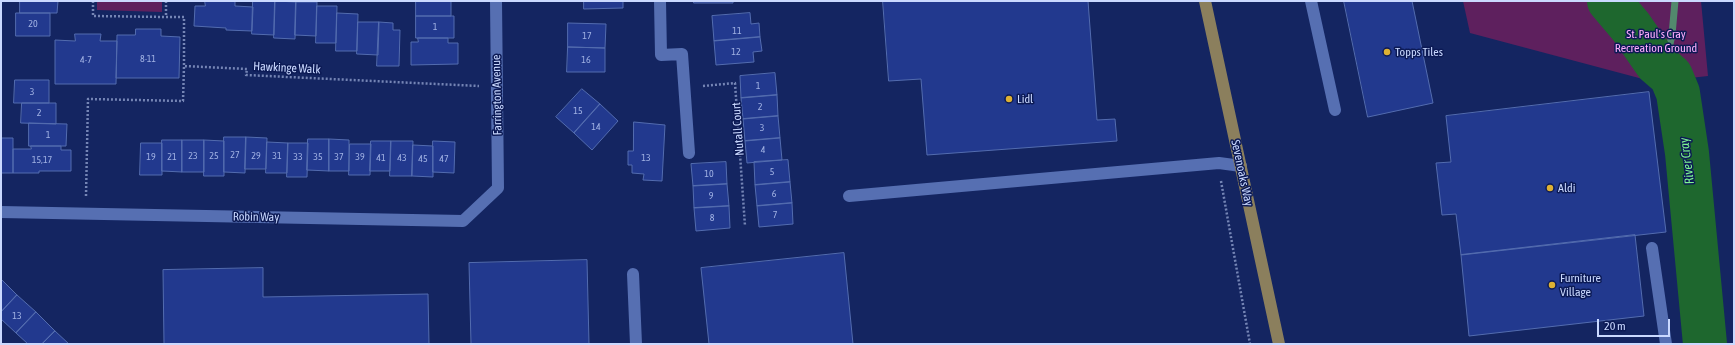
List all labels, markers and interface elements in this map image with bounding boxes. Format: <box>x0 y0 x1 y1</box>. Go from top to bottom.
house number: 20 <box>28 18 38 30</box>
house number: 1 <box>433 21 437 33</box>
house number: 11 <box>732 25 742 37</box>
park label: St. Paul's Cray Recreation Ground <box>1615 27 1697 55</box>
house number: 17 <box>582 30 592 42</box>
place label: Topps Tiles <box>1395 45 1443 59</box>
house number: 12 <box>731 46 741 58</box>
marker: Topps Tiles <box>1382 47 1392 57</box>
house number: 8-11 <box>140 53 156 65</box>
house number: 4-7 <box>80 54 92 66</box>
house number: 16 <box>581 54 591 66</box>
street label: Farrington Avenue <box>489 55 505 135</box>
street label: Hawkinge Walk <box>253 59 321 77</box>
house number: 1 <box>756 80 760 92</box>
house number: 3 <box>30 86 34 98</box>
place label: Lidl <box>1017 92 1033 106</box>
marker: Lidl <box>1004 94 1014 104</box>
house number: 2 <box>758 101 762 113</box>
street label: Nutall Court <box>729 102 747 156</box>
house number: 15 <box>573 105 583 117</box>
house number: 2 <box>37 107 41 119</box>
house number: 14 <box>591 121 601 133</box>
house number: 3 <box>760 122 764 134</box>
house number: 1 <box>46 129 50 141</box>
water label: River Cray <box>1676 137 1698 185</box>
street label: Sevenoaks Way <box>1228 138 1256 208</box>
house number: 4 <box>761 144 765 156</box>
house number: 27 <box>230 149 240 161</box>
house number: 23 <box>188 150 198 162</box>
house number: 25 <box>209 150 219 162</box>
house number: 29 <box>251 150 261 162</box>
house number: 31 <box>272 150 282 162</box>
house number: 19 <box>146 151 156 163</box>
house number: 21 <box>167 151 177 163</box>
house number: 33 <box>293 151 303 163</box>
house number: 35 <box>313 151 323 163</box>
house number: 37 <box>334 151 344 163</box>
house number: 39 <box>355 151 365 163</box>
house number: 41 <box>376 152 386 164</box>
house number: 43 <box>397 152 407 164</box>
house number: 13 <box>641 152 651 164</box>
house number: 45 <box>418 153 428 165</box>
house number: 47 <box>439 153 449 165</box>
house number: 15,17 <box>32 154 52 166</box>
house number: 5 <box>770 166 774 178</box>
house number: 10 <box>704 168 714 180</box>
place label: Aldi <box>1558 181 1575 195</box>
marker: Aldi <box>1545 183 1555 193</box>
house number: 6 <box>772 188 776 200</box>
house number: 9 <box>709 190 713 202</box>
street label: Robin Way <box>233 209 279 225</box>
house number: 7 <box>773 209 777 221</box>
house number: 8 <box>710 212 714 224</box>
place label: Furniture Village <box>1560 271 1601 299</box>
marker: Furniture Village <box>1547 280 1557 290</box>
house number: 13 <box>12 310 22 322</box>
scale bar <box>1599 311 1672 337</box>
text: 20 m <box>1604 319 1626 333</box>

